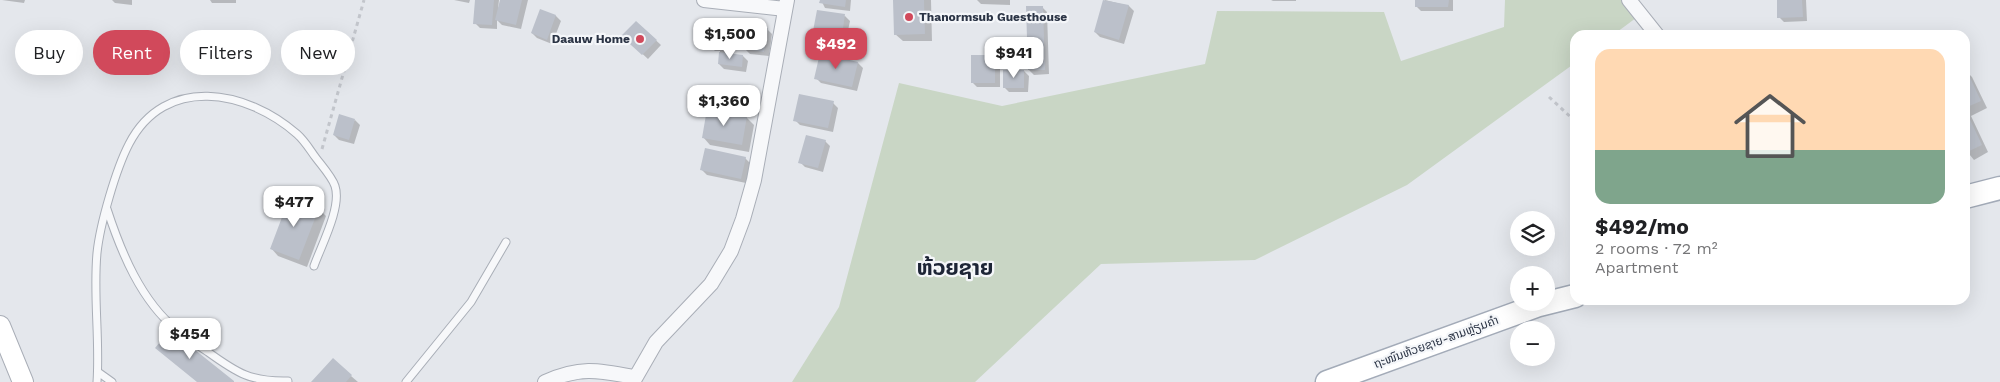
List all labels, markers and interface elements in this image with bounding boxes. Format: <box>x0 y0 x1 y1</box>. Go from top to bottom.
place label: Thanormsub Guesthouse <box>919 10 1067 24</box>
marker: Thanormsub Guesthouse <box>903 11 915 23</box>
pin: $1,500 <box>689 18 771 60</box>
text: $1,500 <box>704 24 756 43</box>
pin: $492 <box>806 28 866 70</box>
chip: Buy <box>15 30 83 75</box>
chip: Rent <box>93 30 170 75</box>
chip: Filters <box>180 30 271 75</box>
chip: New <box>281 30 355 75</box>
place label: Daauw Home <box>552 32 630 46</box>
marker: Daauw Home <box>634 33 646 45</box>
text: $492 <box>816 34 856 53</box>
pin: $941 <box>984 36 1044 79</box>
text: $941 <box>996 43 1032 62</box>
icon: home <box>1725 81 1815 171</box>
pin: $1,360 <box>683 84 765 127</box>
text: $1,360 <box>698 91 750 110</box>
pin: $477 <box>264 186 324 228</box>
text: $477 <box>274 192 314 211</box>
map controls <box>1510 211 1555 366</box>
button: layers <box>1510 211 1555 256</box>
text: $492/mo <box>1595 214 1689 239</box>
text: 2 rooms · 72 m² <box>1595 239 1718 258</box>
district label: ຫ້ວຍຊາຍ <box>917 255 993 280</box>
text: Apartment <box>1595 258 1678 277</box>
button: + <box>1510 266 1555 311</box>
street label: ຖະໜົນຫ້ວຍຊາຍ-ສາມຫຼ່ຽມຄຳ <box>1372 313 1500 371</box>
pin: $454 <box>160 318 220 360</box>
button: − <box>1510 321 1555 366</box>
text: $454 <box>170 324 210 343</box>

